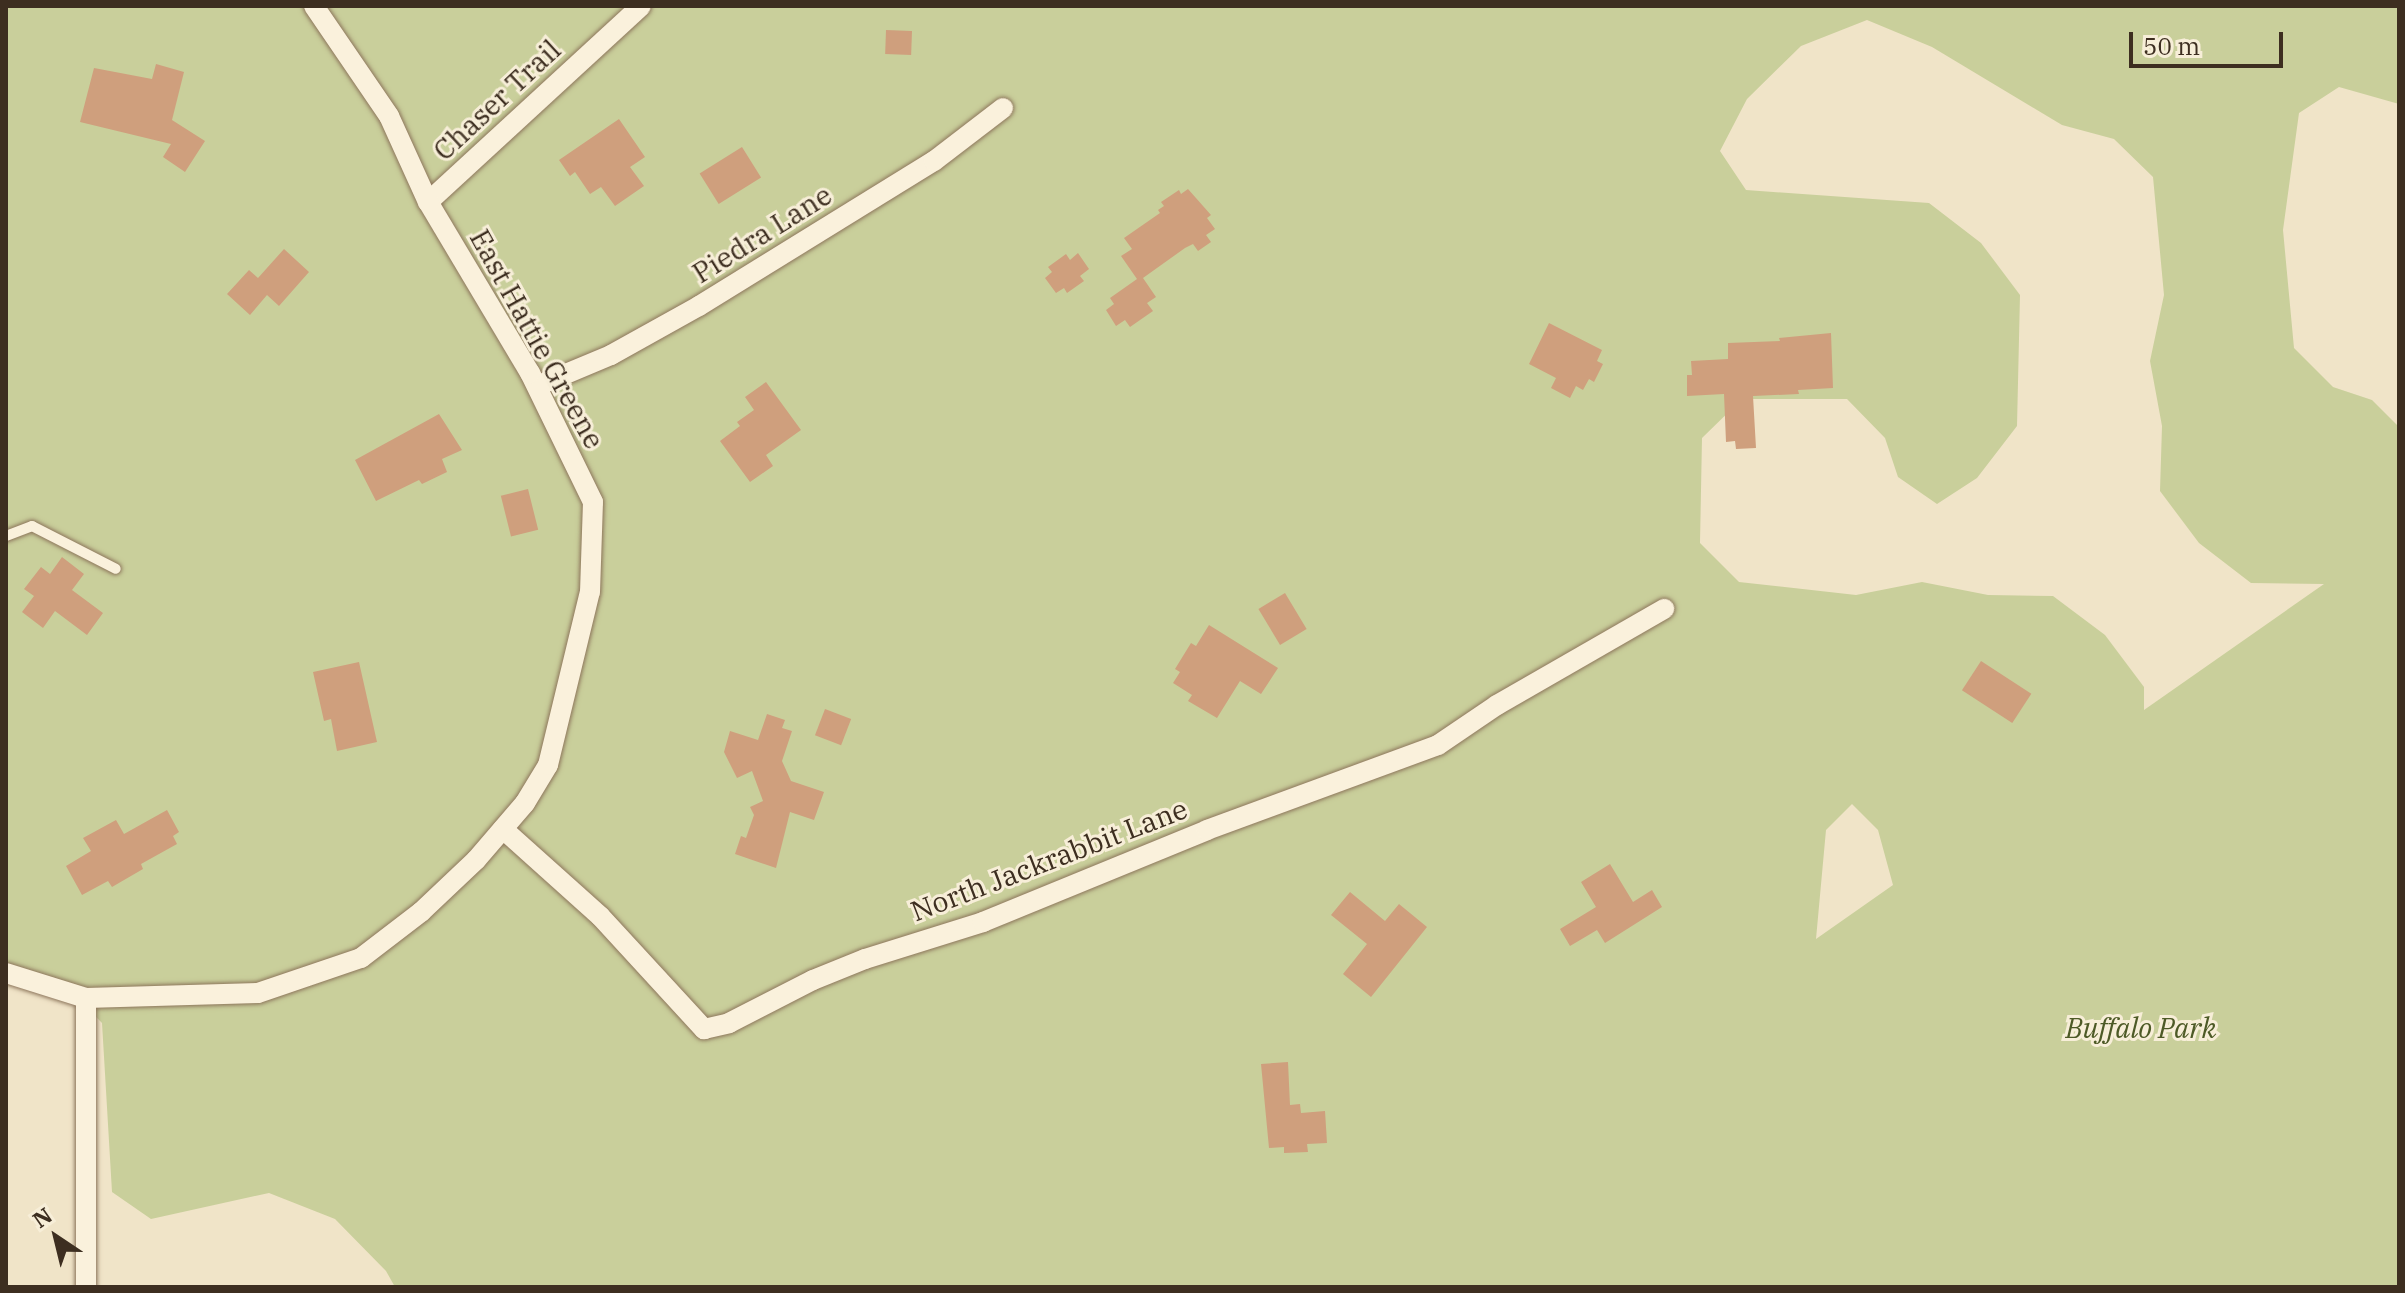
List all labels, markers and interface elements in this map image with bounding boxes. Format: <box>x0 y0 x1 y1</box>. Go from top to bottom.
scale bar <box>2133 16 2287 66</box>
text: 50 m <box>2143 30 2200 62</box>
street label: Chaser Trail <box>427 33 567 167</box>
street label: Piedra Lane <box>686 178 838 290</box>
street label: East Hattie Greene <box>463 224 611 454</box>
street label: North Jackrabbit Lane <box>906 792 1192 928</box>
park label: Buffalo Park <box>2066 1011 2216 1045</box>
north arrow <box>16 1197 96 1277</box>
text: N <box>27 1200 57 1234</box>

